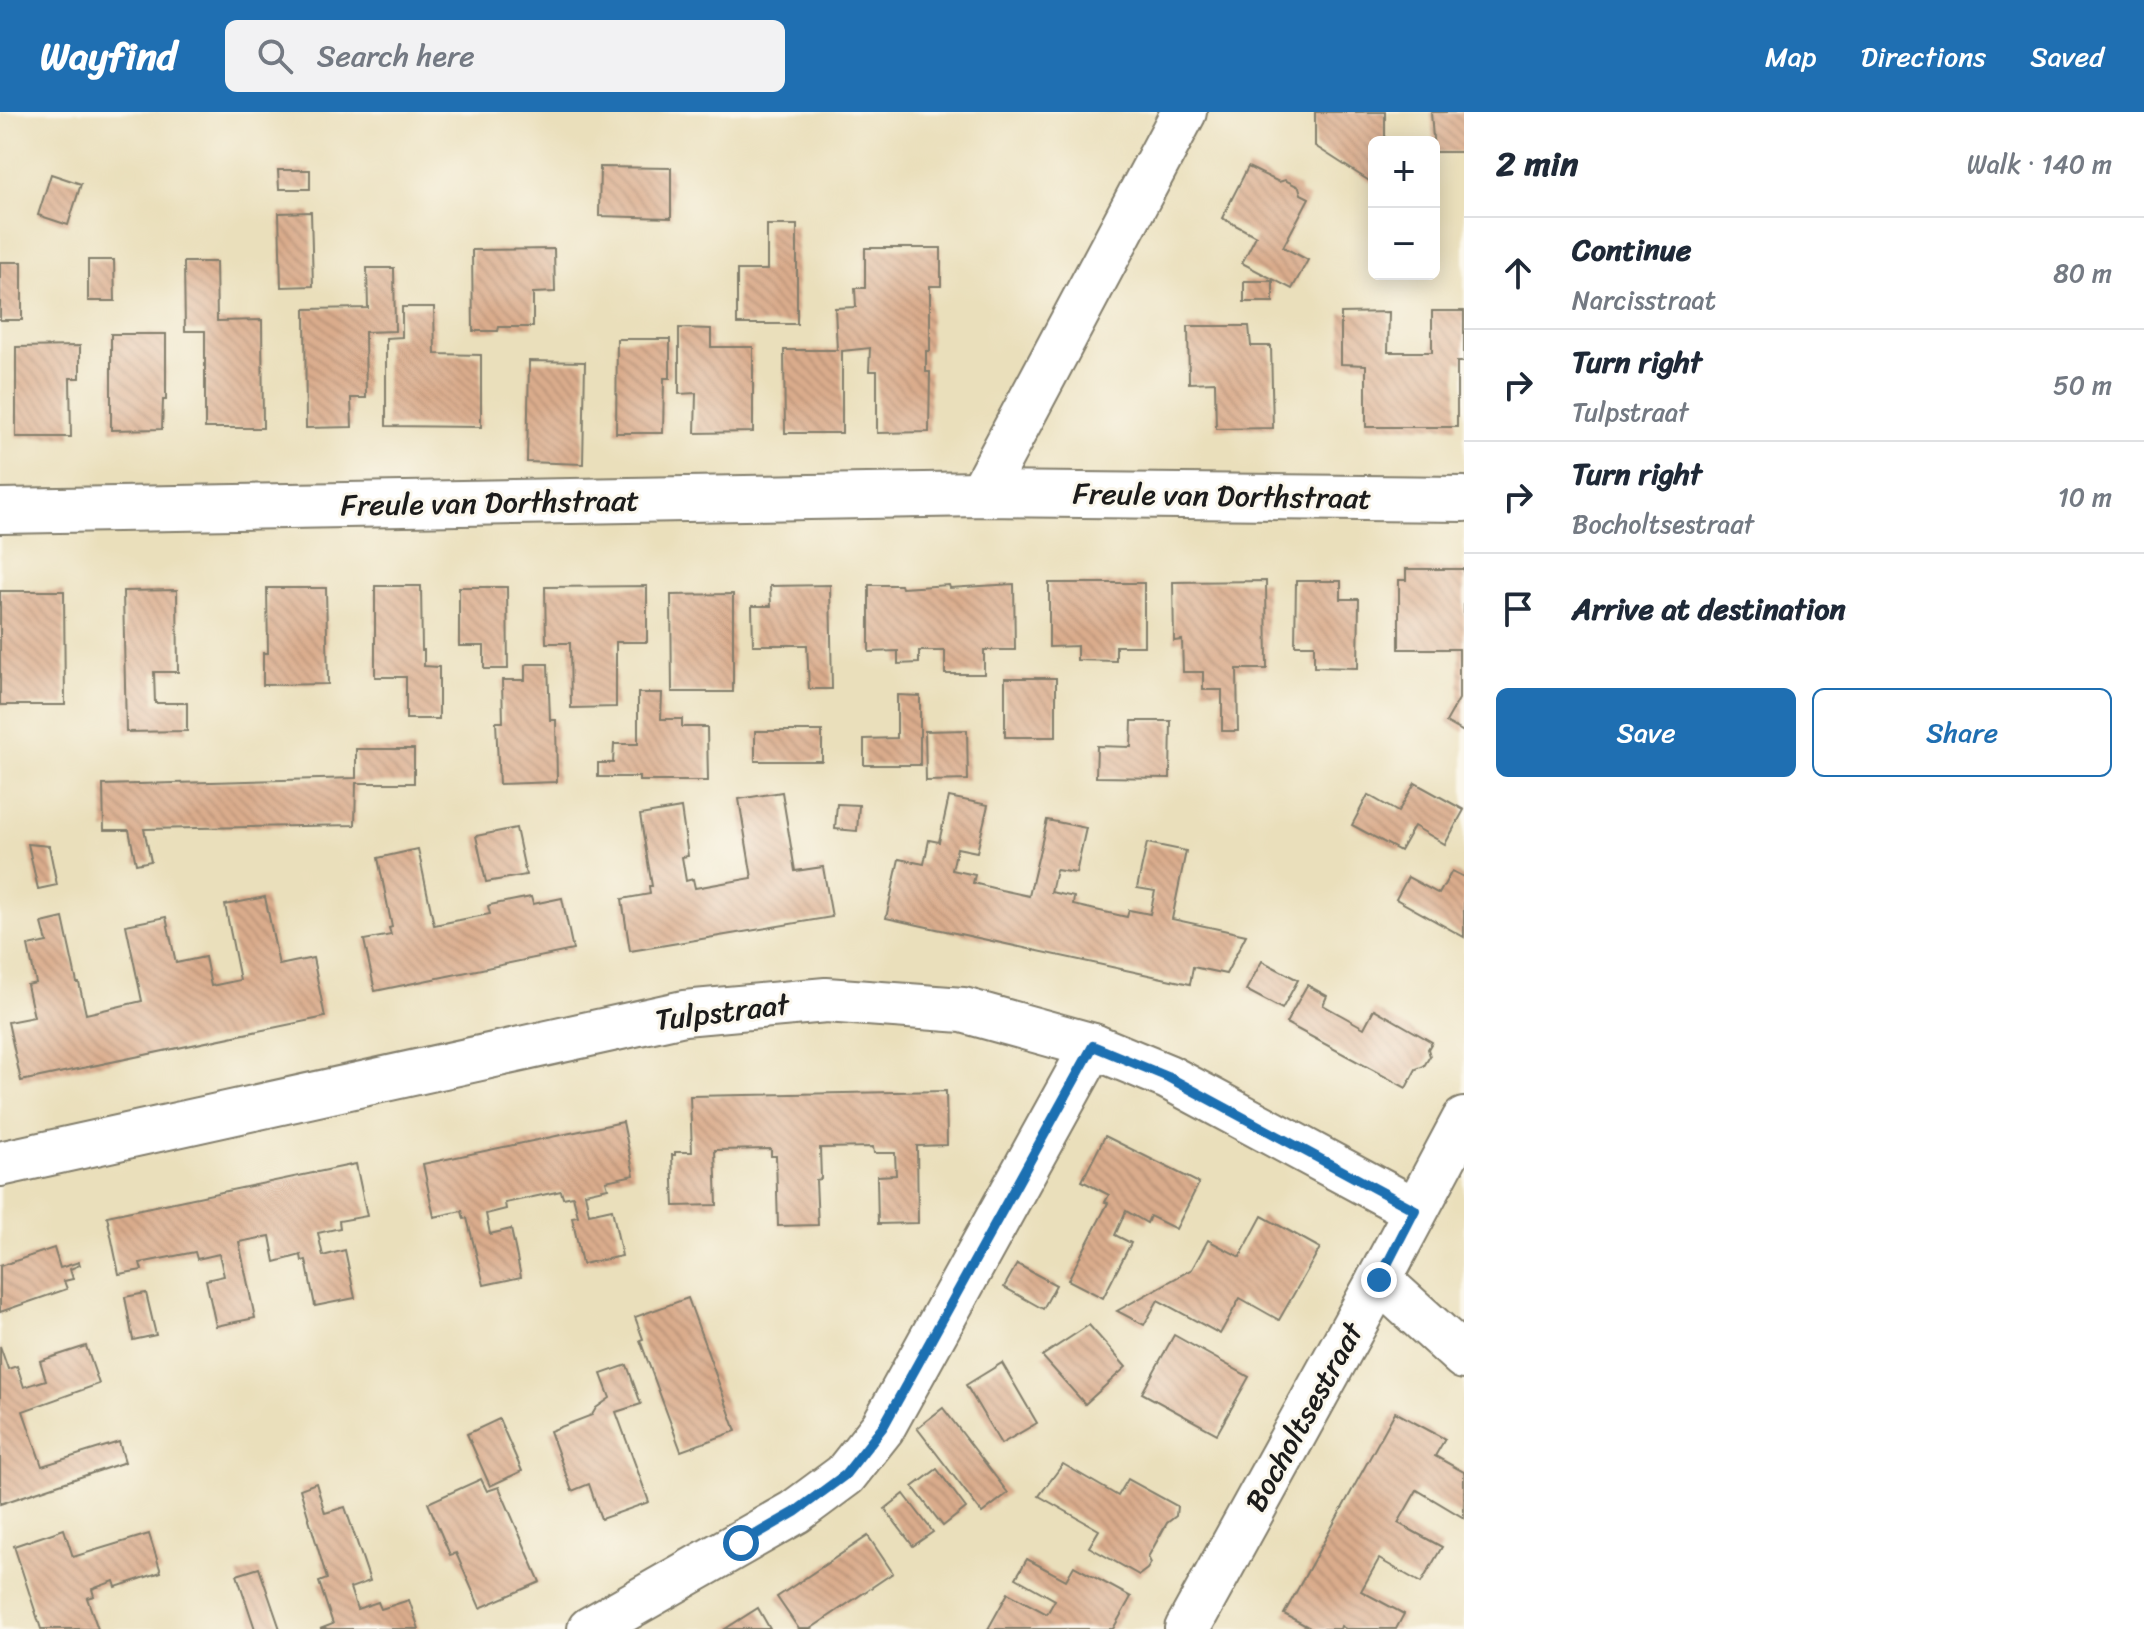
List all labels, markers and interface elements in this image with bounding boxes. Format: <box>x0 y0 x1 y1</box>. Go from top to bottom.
search box <box>225 20 785 92</box>
text: Wayfind <box>40 23 177 90</box>
text: Search here <box>317 29 475 83</box>
text: Map <box>1765 32 1817 81</box>
text: Directions <box>1861 32 1986 81</box>
text: Saved <box>2030 32 2104 81</box>
icon: search <box>253 34 297 78</box>
text: 2 min <box>1496 134 1578 194</box>
map controls <box>1368 136 1440 280</box>
button: + <box>1368 136 1440 208</box>
text: Walk · 140 m <box>1967 141 2112 187</box>
button: − <box>1368 208 1440 280</box>
text: Continue <box>1572 223 1691 277</box>
text: 80 m <box>2053 250 2112 296</box>
icon: ahead <box>1496 251 1540 295</box>
text: Narcisstraat <box>1572 277 1716 323</box>
text: Turn right <box>1572 335 1702 389</box>
text: 50 m <box>2053 362 2112 408</box>
icon: right <box>1496 363 1540 407</box>
text: Tulpstraat <box>1572 389 1688 435</box>
text: Turn right <box>1572 447 1702 501</box>
street label: Freule van Dorthstraat <box>1072 466 1372 526</box>
street label: Freule van Dorthstraat <box>340 473 640 533</box>
text: 10 m <box>2058 474 2112 520</box>
icon: right <box>1496 475 1540 519</box>
text: Bocholtsestraat <box>1572 501 1754 547</box>
text: Arrive at destination <box>1572 582 1846 636</box>
icon: arrive <box>1496 587 1540 631</box>
button: Save <box>1496 688 1796 777</box>
button: Share <box>1812 688 2112 777</box>
street label: Tulpstraat <box>652 977 794 1047</box>
route end <box>1361 1262 1397 1298</box>
street label: Bocholtsestraat <box>1229 1310 1379 1522</box>
route start <box>723 1525 759 1561</box>

